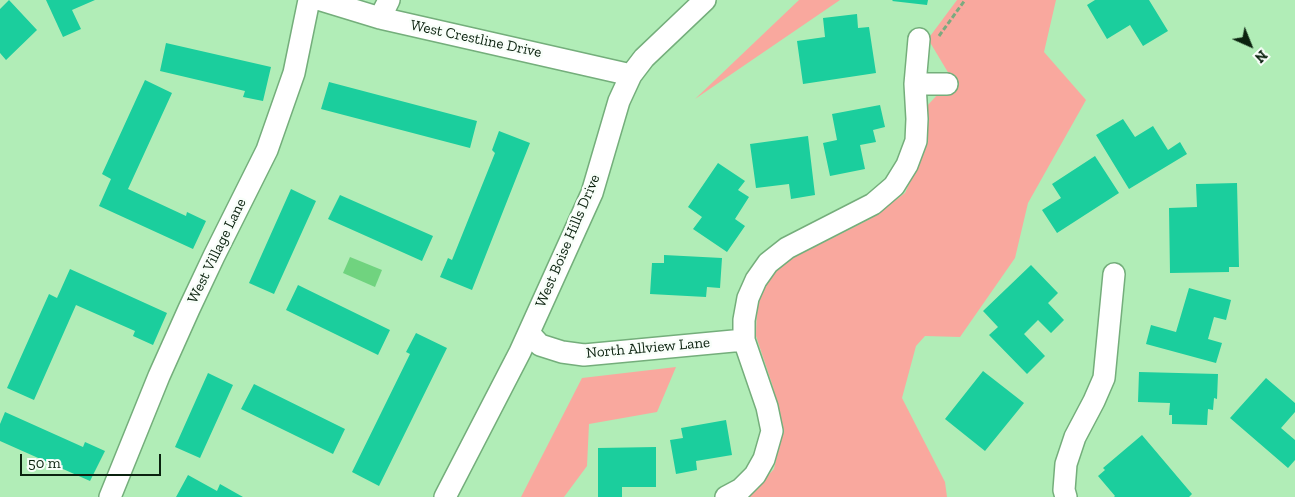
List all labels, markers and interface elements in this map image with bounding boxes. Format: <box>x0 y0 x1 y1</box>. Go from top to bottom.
street label: West Crestline Drive <box>409 16 543 62</box>
north arrow <box>1225 20 1275 70</box>
text: N <box>1251 46 1271 66</box>
street label: West Boise Hills Drive <box>532 172 604 310</box>
street label: West Village Lane <box>184 196 250 306</box>
street label: North Allview Lane <box>585 334 711 362</box>
scale bar <box>22 444 164 476</box>
text: 50 m <box>28 454 61 472</box>

